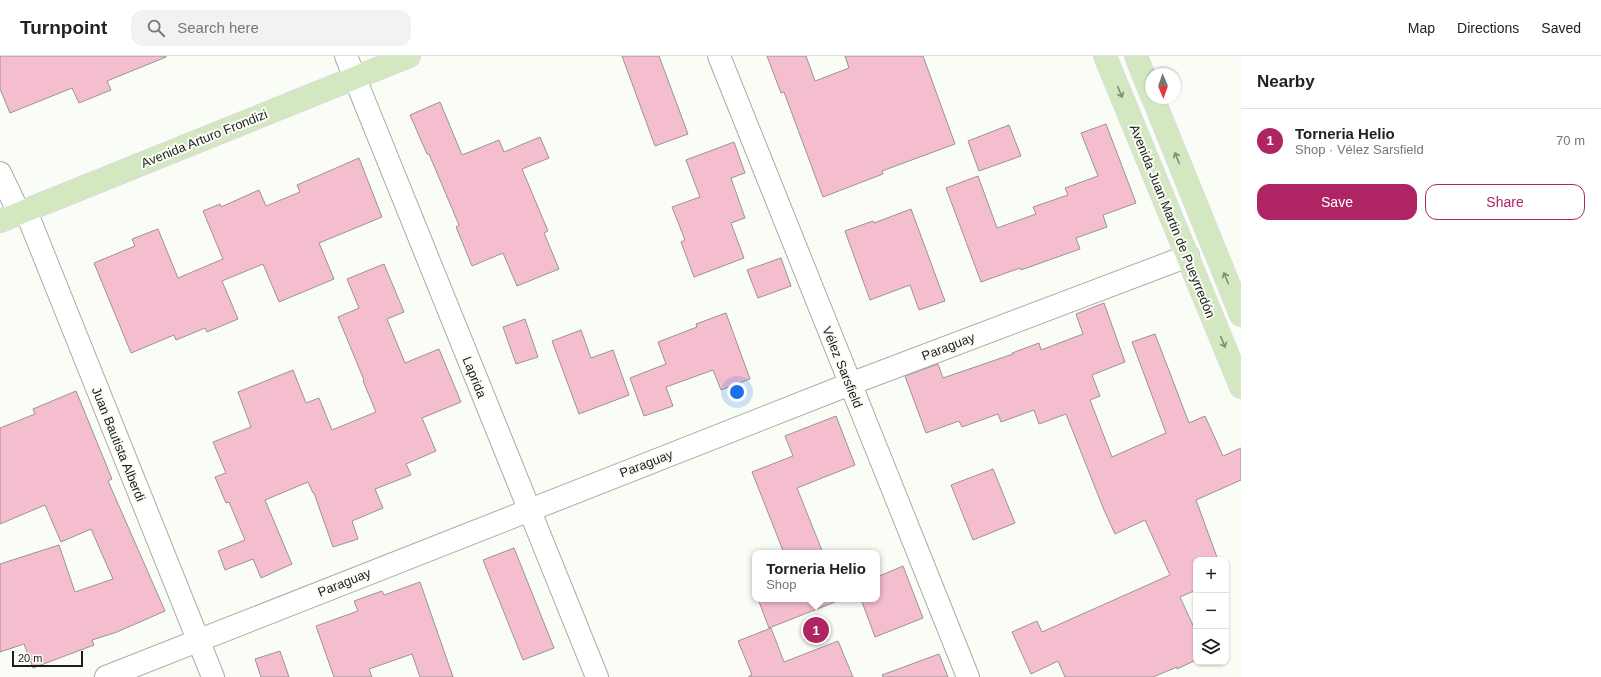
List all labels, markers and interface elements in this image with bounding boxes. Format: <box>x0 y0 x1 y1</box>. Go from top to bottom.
search box <box>131 10 411 46</box>
text: Turnpoint <box>20 17 107 38</box>
icon: search <box>145 17 167 39</box>
text: Search here <box>177 19 259 36</box>
text: Map <box>1408 20 1435 36</box>
text: Directions <box>1457 20 1519 36</box>
text: Saved <box>1541 20 1581 36</box>
north arrow <box>1145 68 1181 104</box>
text: Nearby <box>1257 72 1315 91</box>
one-way arrow <box>1117 86 1124 98</box>
street label: Avenida Arturo Frondizi <box>139 106 270 171</box>
street label: Avenida Juan Martin de Pueyrredón <box>1127 122 1218 320</box>
text: Torneria Helio <box>1295 125 1395 142</box>
text: 1 <box>1266 133 1274 148</box>
text: 70 m <box>1556 133 1585 148</box>
text: Shop · Vélez Sarsfield <box>1295 142 1424 157</box>
one-way arrow <box>1173 153 1181 165</box>
button: Save <box>1257 184 1417 220</box>
button: Share <box>1425 184 1585 220</box>
one-way arrow <box>1222 273 1230 285</box>
street label: Vélez Sarsfield <box>819 324 866 410</box>
street label: Paraguay <box>920 329 977 363</box>
one-way arrow <box>1219 335 1227 347</box>
street label: Laprida <box>459 354 490 401</box>
your location <box>727 382 747 402</box>
street label: Juan Bautista Alberdi <box>89 385 148 504</box>
street label: Paraguay <box>618 446 675 480</box>
popup <box>752 550 880 602</box>
map controls <box>1193 557 1229 665</box>
button: + <box>1193 557 1229 593</box>
text: Torneria Helio <box>766 560 866 577</box>
street label: Paraguay <box>316 565 373 600</box>
text: Shop <box>766 577 797 592</box>
button: − <box>1193 593 1229 629</box>
pin: 1 <box>803 615 829 645</box>
button: layers <box>1193 629 1229 665</box>
scale bar <box>12 649 83 668</box>
text: 20 m <box>18 652 42 664</box>

